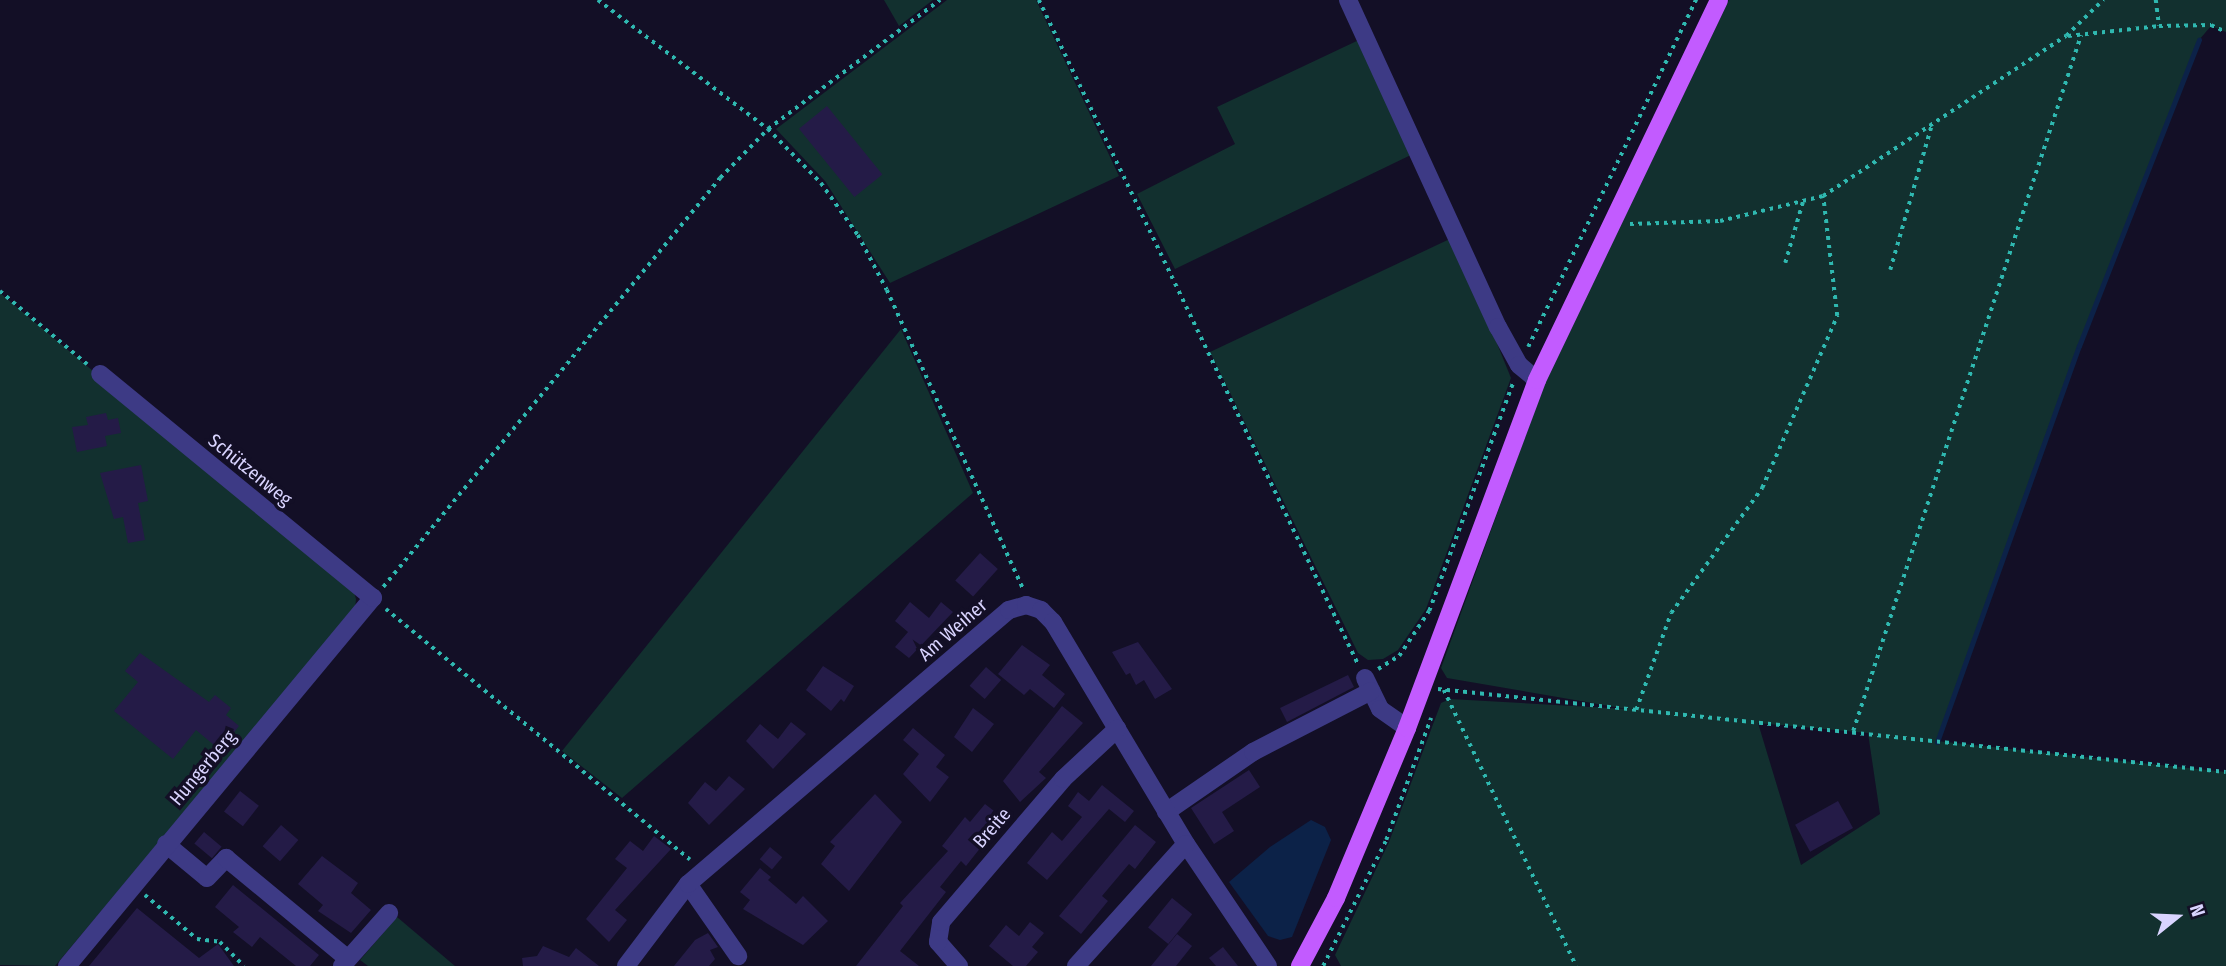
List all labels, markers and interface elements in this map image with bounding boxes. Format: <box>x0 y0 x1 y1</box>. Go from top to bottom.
street label: Schützenweg <box>203 429 297 511</box>
street label: Am Weiher <box>914 594 992 666</box>
street label: Hungerberg <box>165 726 241 810</box>
street label: Breite <box>968 803 1016 853</box>
north arrow <box>2142 882 2212 952</box>
text: N <box>2185 901 2210 919</box>

